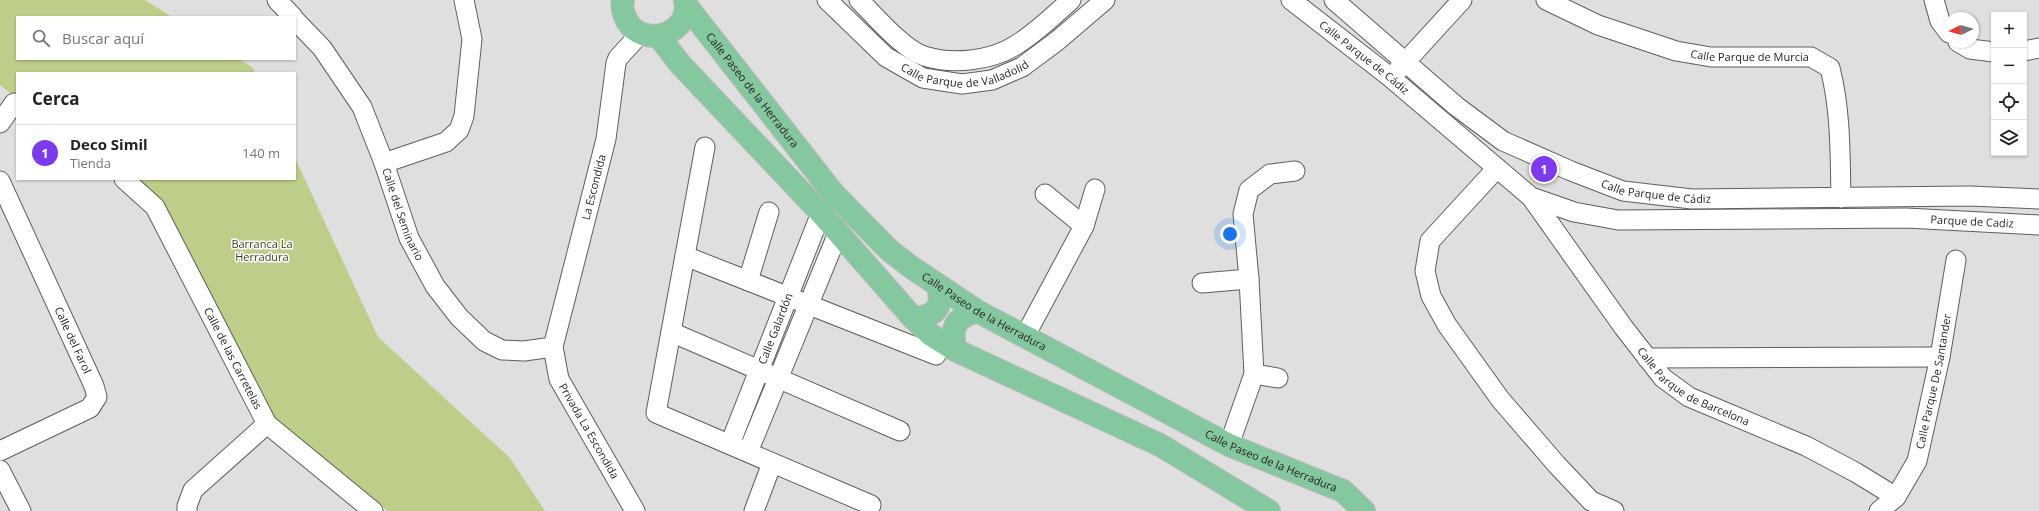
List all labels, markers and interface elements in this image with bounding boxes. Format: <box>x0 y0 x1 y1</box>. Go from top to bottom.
north arrow <box>1943 12 1979 48</box>
map controls <box>1991 12 2027 156</box>
button: + <box>1991 12 2027 48</box>
search box <box>16 16 296 60</box>
street label: Calle Parque de Cádiz <box>1316 17 1413 97</box>
icon: search <box>30 27 52 49</box>
text: Buscar aquí <box>62 28 144 48</box>
street label: Calle Paseo de la Herradura <box>703 29 803 150</box>
street label: Calle Parque de Murcia <box>1689 46 1809 64</box>
button: − <box>1991 48 2027 84</box>
street label: Calle Parque de Valladolid <box>897 53 1031 71</box>
text: Calle Parque de Valladolid <box>898 57 1031 91</box>
button: locate <box>1991 84 2027 120</box>
text: Cerca <box>32 87 80 110</box>
button: layers <box>1991 120 2027 156</box>
text: Deco Simil <box>70 134 148 154</box>
text: 1 <box>41 144 49 162</box>
text: 140 m <box>242 144 280 162</box>
street label: La Escondida <box>578 152 609 221</box>
text: Tienda <box>70 154 111 172</box>
pin: 1 <box>1531 154 1557 184</box>
street label: Calle del Seminario <box>379 166 428 263</box>
street label: Calle Parque de Cádiz <box>1599 175 1711 206</box>
street label: Parque de Cadiz <box>1930 211 2014 231</box>
your location <box>1220 224 1240 244</box>
park label: Barranca La Herradura <box>231 236 293 264</box>
street label: Calle Paseo de la Herradura <box>919 268 1049 354</box>
street label: Calle Galardón <box>754 291 796 366</box>
street label: Calle del Farol <box>52 304 95 376</box>
street label: Calle de las Carretelas <box>201 304 266 412</box>
street label: Calle Parque De Santander <box>1912 312 1954 450</box>
street label: Calle Parque de Barcelona <box>1634 344 1752 429</box>
street label: Privada La Escondida <box>556 380 623 481</box>
street label: Calle Paseo de la Herradura <box>1202 426 1340 495</box>

